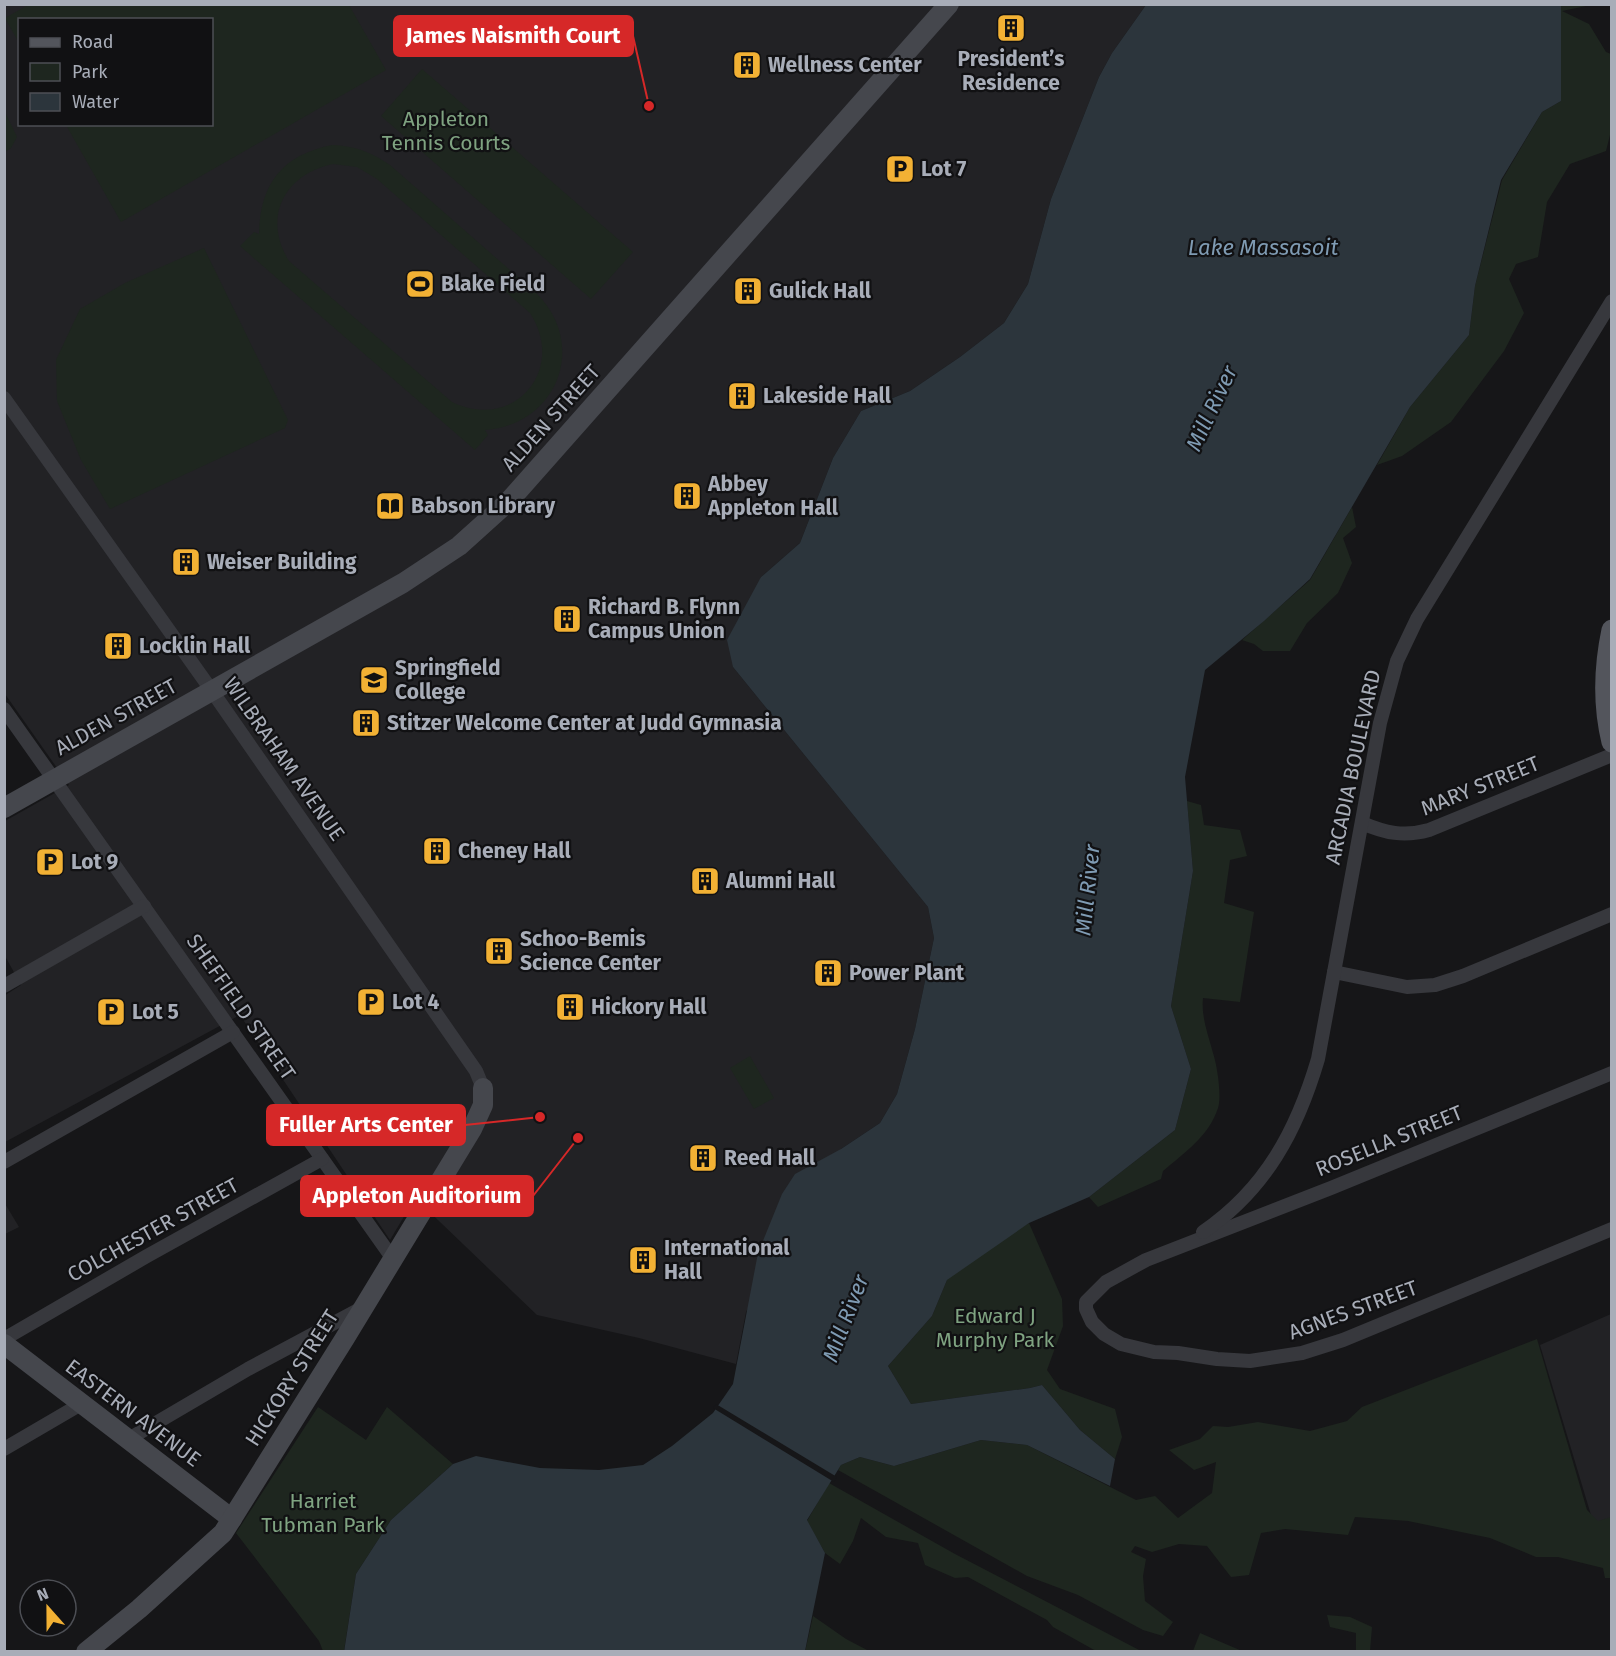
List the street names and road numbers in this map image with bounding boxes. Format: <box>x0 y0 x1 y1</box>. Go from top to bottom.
street label: ALDEN STREET <box>496 359 606 477</box>
street label: ARCADIA BOULEVARD <box>1320 667 1386 867</box>
street label: WILBRAHAM AVENUE <box>218 672 350 846</box>
street label: ALDEN STREET <box>51 673 181 761</box>
street label: MARY STREET <box>1417 750 1543 822</box>
street label: SHEFFIELD STREET <box>181 929 301 1085</box>
street label: ROSELLA STREET <box>1312 1100 1466 1182</box>
street label: COLCHESTER STREET <box>63 1172 243 1288</box>
street label: AGNES STREET <box>1285 1275 1421 1345</box>
street label: HICKORY STREET <box>240 1305 344 1451</box>
street label: EASTERN AVENUE <box>60 1354 206 1472</box>

